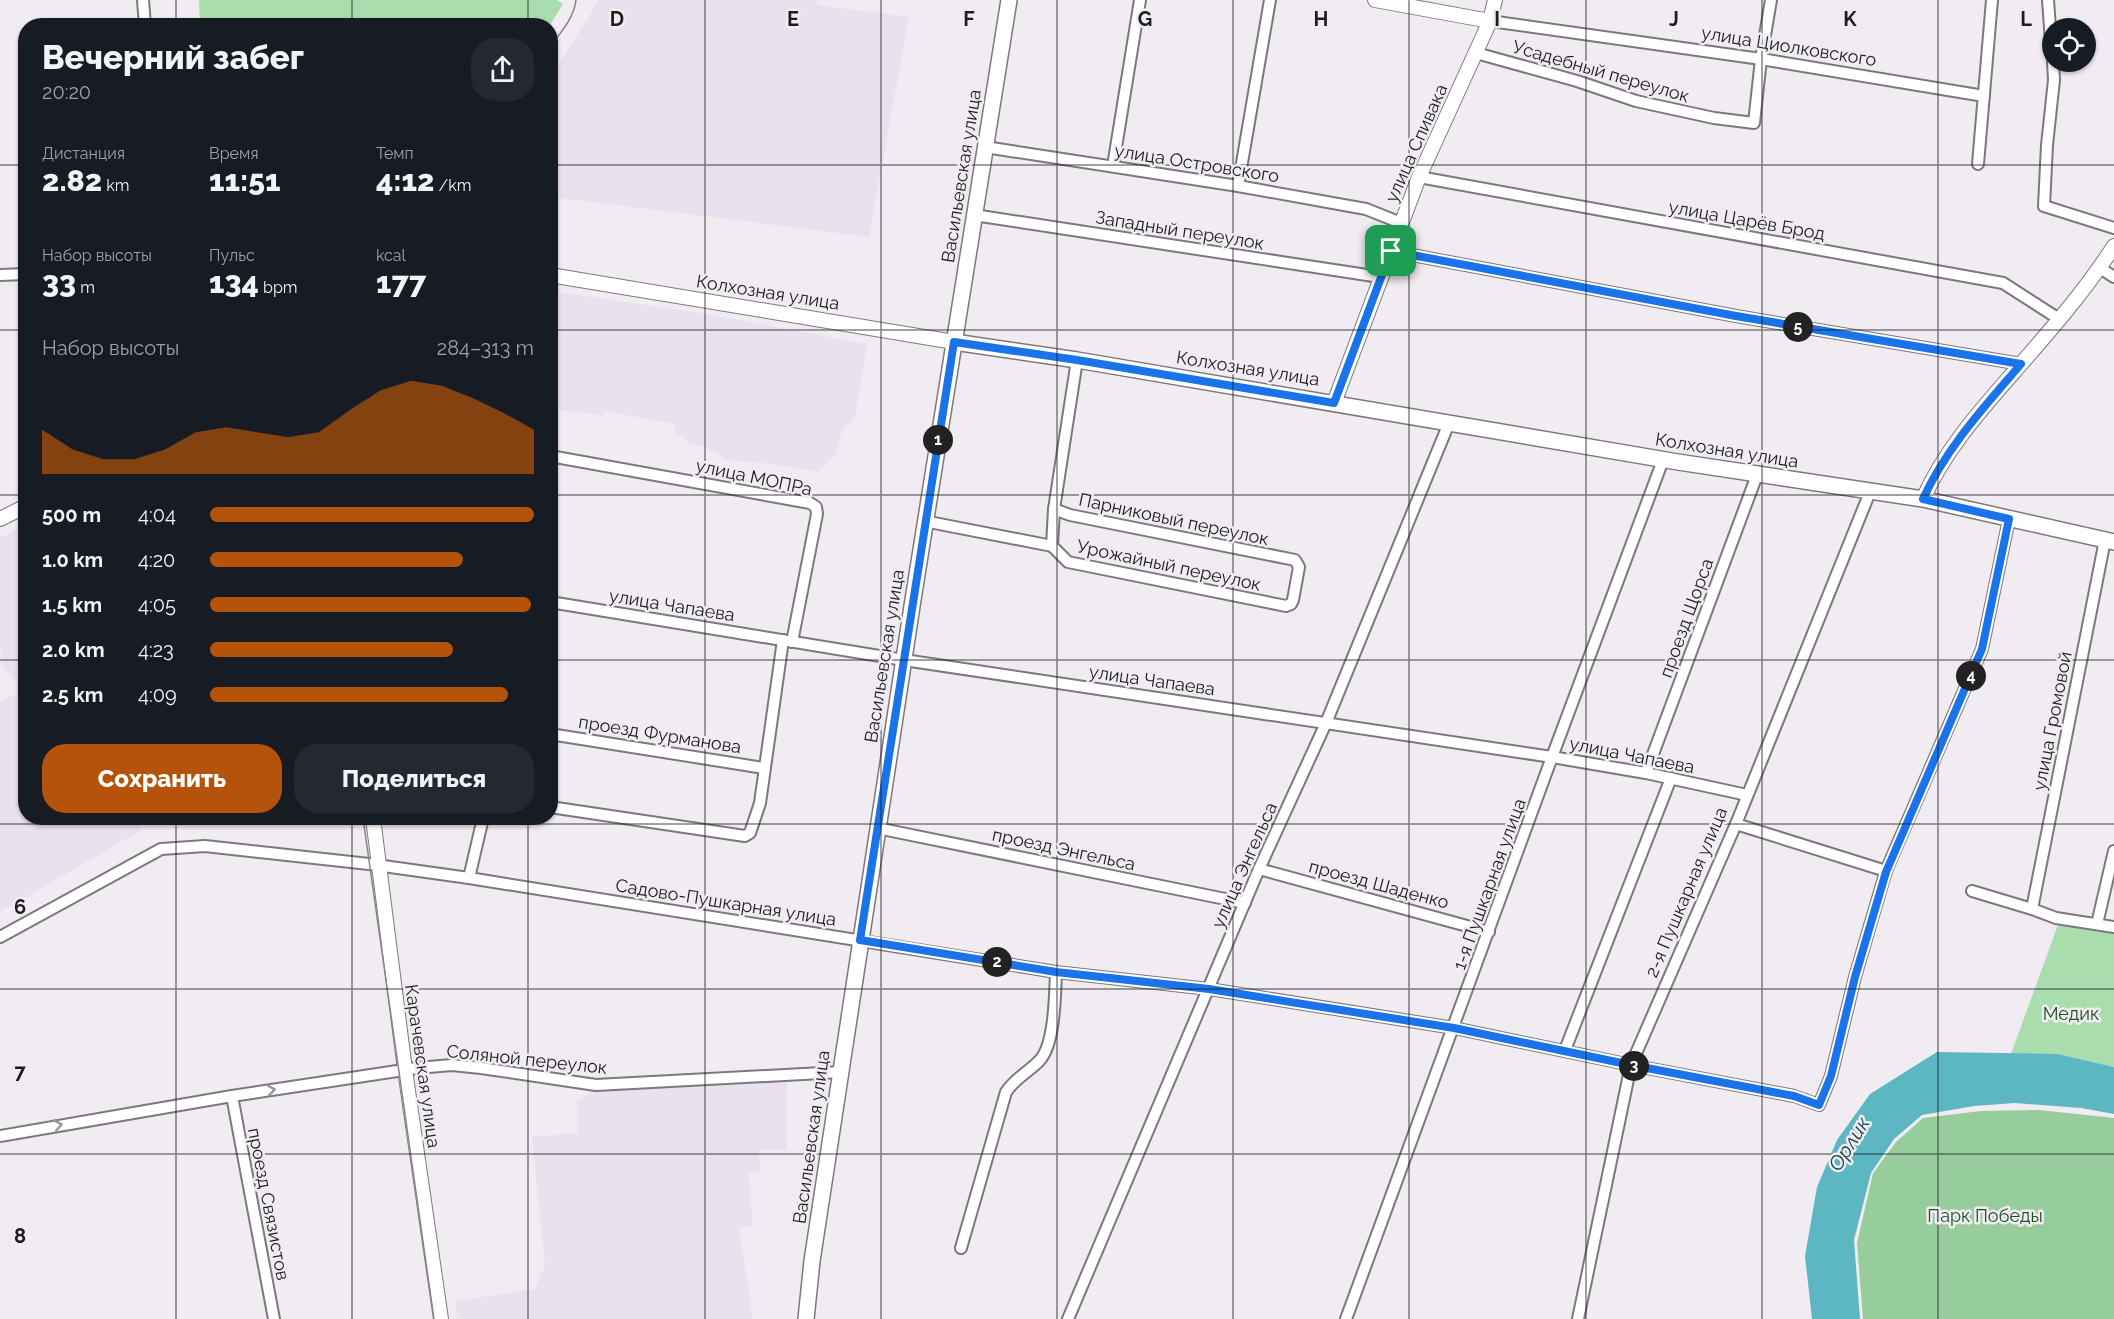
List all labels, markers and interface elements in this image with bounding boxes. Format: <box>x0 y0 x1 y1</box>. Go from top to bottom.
text: D <box>610 7 624 31</box>
text: E <box>787 7 799 31</box>
text: F <box>963 7 975 31</box>
text: G <box>1138 7 1152 31</box>
text: H <box>1314 7 1328 31</box>
text: I <box>1494 7 1500 31</box>
text: J <box>1669 7 1679 31</box>
text: K <box>1843 7 1857 31</box>
text: L <box>2020 7 2032 31</box>
map controls <box>2042 18 2096 72</box>
button: locate <box>2042 18 2096 72</box>
street label: улица Циолковского <box>1700 22 1878 70</box>
street label: Усадебный переулок <box>1510 36 1692 106</box>
text: Вечерний забег <box>42 38 304 77</box>
button: share <box>471 38 534 101</box>
text: 20:20 <box>42 80 91 104</box>
street label: улица Спивака <box>1381 81 1451 205</box>
street label: Васильевская улица <box>937 88 985 264</box>
street label: улица Островского <box>1113 140 1281 186</box>
text: Дистанция <box>42 144 125 163</box>
text: Время <box>209 144 258 163</box>
text: Темп <box>376 144 414 163</box>
text: 2.82 <box>42 163 102 198</box>
text: 11:51 <box>209 163 281 198</box>
text: 4:12 <box>376 163 435 198</box>
text: km <box>102 176 129 195</box>
text: /km <box>435 176 471 195</box>
street label: улица Царёв Брод <box>1667 196 1827 244</box>
street label: Западный переулок <box>1094 206 1266 254</box>
pin <box>1365 225 1416 276</box>
icon: arrive <box>1374 234 1407 267</box>
text: Набор высоты <box>42 246 152 265</box>
text: Пульс <box>209 246 255 265</box>
text: kcal <box>376 246 406 265</box>
text: 33 <box>42 265 76 300</box>
text: 134 <box>209 265 259 300</box>
text: 177 <box>376 265 426 300</box>
street label: Колхозная улица <box>695 270 841 314</box>
text: m <box>76 278 95 297</box>
text: bpm <box>259 278 297 297</box>
pin: 5 <box>1783 312 1813 342</box>
text: 5 <box>1794 317 1802 336</box>
text: Набор высоты <box>42 336 179 360</box>
text: 284–313 m <box>437 336 534 360</box>
street label: Колхозная улица <box>1175 346 1321 390</box>
pin: 1 <box>923 425 953 455</box>
street label: Колхозная улица <box>1654 428 1800 472</box>
text: 1 <box>934 430 942 449</box>
street label: улица МОПРа <box>694 454 814 500</box>
street label: Парниковый переулок <box>1077 489 1271 549</box>
text: 500 m <box>42 503 101 527</box>
text: 4:04 <box>138 503 176 527</box>
street label: Урожайный переулок <box>1075 535 1263 595</box>
text: 1.0 km <box>42 548 103 572</box>
text: 4:20 <box>138 548 175 572</box>
street label: проезд Щорса <box>1655 556 1717 680</box>
street label: Васильевская улица <box>860 568 908 744</box>
street label: улица Чапаева <box>608 585 736 625</box>
text: 1.5 km <box>42 593 102 617</box>
text: 4:05 <box>138 593 176 617</box>
text: 2.0 km <box>42 638 105 662</box>
text: 4:23 <box>138 638 174 662</box>
street label: улица Громовой <box>2028 650 2076 792</box>
street label: улица Чапаева <box>1088 661 1216 699</box>
pin: 4 <box>1956 661 1986 691</box>
text: 4 <box>1966 666 1976 685</box>
text: 2.5 km <box>42 683 103 707</box>
text: 4:09 <box>138 683 177 707</box>
street label: проезд Фурманова <box>577 711 743 757</box>
street label: улица Чапаева <box>1568 733 1696 777</box>
button: Сохранить <box>42 744 282 813</box>
button: Поделиться <box>294 744 534 813</box>
street label: 1-я Пушкарная улица <box>1448 795 1530 973</box>
street label: улица Энгельса <box>1207 799 1281 931</box>
street label: 2-я Пушкарная улица <box>1641 804 1731 980</box>
street label: проезд Энгельса <box>991 824 1137 874</box>
street label: проезд Шаденко <box>1307 855 1451 913</box>
street label: Садово-Пушкарная улица <box>614 874 838 930</box>
text: 6 <box>14 895 26 919</box>
pin: 2 <box>982 947 1012 977</box>
text: 2 <box>992 952 1002 971</box>
street label: Карачевская улица <box>401 983 445 1149</box>
park label: Медик <box>2043 1003 2099 1024</box>
street label: Соляной переулок <box>446 1040 608 1078</box>
street label: Васильевская улица <box>788 1049 834 1225</box>
pin: 3 <box>1619 1051 1649 1081</box>
text: 3 <box>1630 1056 1638 1075</box>
text: 7 <box>14 1060 26 1084</box>
one-way arrow <box>266 1084 275 1096</box>
water label: Орлик <box>1823 1113 1875 1175</box>
one-way arrow <box>52 1119 62 1132</box>
street label: проезд Связистов <box>244 1126 294 1282</box>
park label: Парк Победы <box>1927 1205 2043 1226</box>
text: 8 <box>14 1224 26 1248</box>

